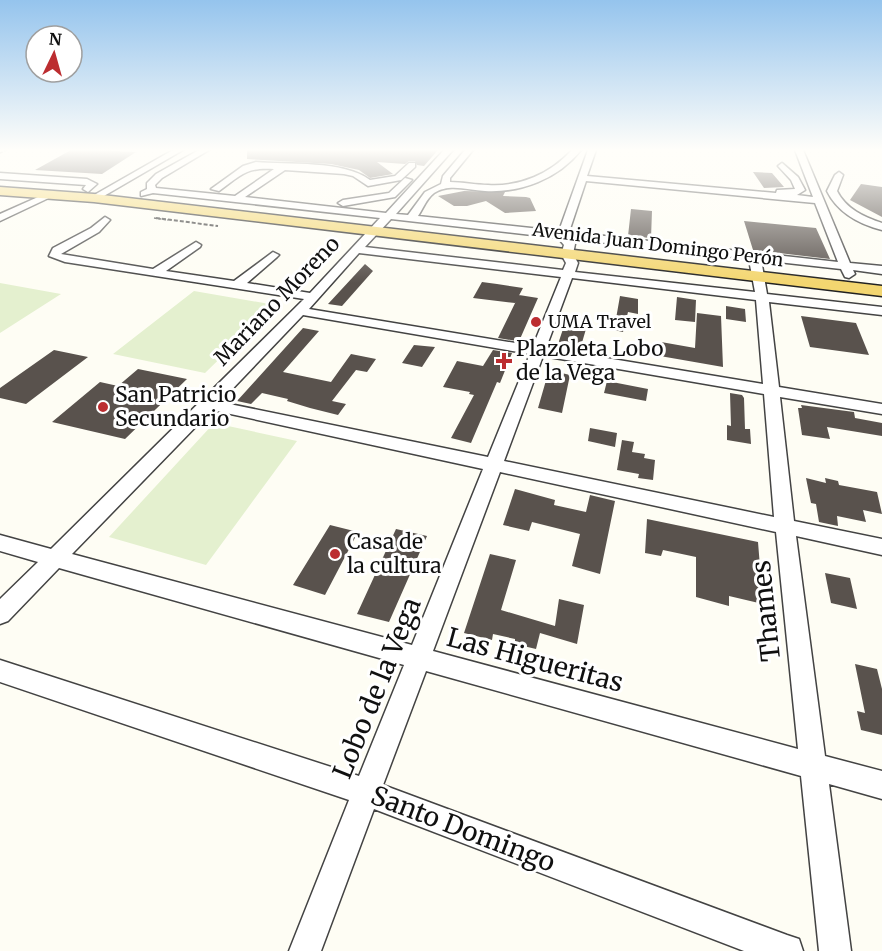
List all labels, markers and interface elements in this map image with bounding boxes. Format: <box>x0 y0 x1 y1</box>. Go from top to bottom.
north arrow <box>24 24 84 84</box>
text: N <box>48 29 63 50</box>
street label: Avenida Juan Domingo Perón <box>530 218 785 271</box>
street label: Mariano Moreno <box>208 230 345 371</box>
place label: UMA Travel <box>548 310 652 333</box>
marker: UMA Travel <box>529 315 543 329</box>
place label: Plazoleta Lobo de la Vega <box>516 335 663 386</box>
marker: Plazoleta Lobo de la Vega <box>497 354 511 368</box>
place label: San Patricio Secundario <box>115 381 236 432</box>
marker: San Patricio Secundario <box>96 400 110 414</box>
place label: Casa de la cultura <box>347 528 441 579</box>
marker: Casa de la cultura <box>328 547 342 561</box>
street label: Thames <box>744 559 787 663</box>
street label: Lobo de la Vega <box>325 593 428 783</box>
street label: Las Higueritas <box>443 620 627 699</box>
street label: Santo Domingo <box>366 778 560 879</box>

